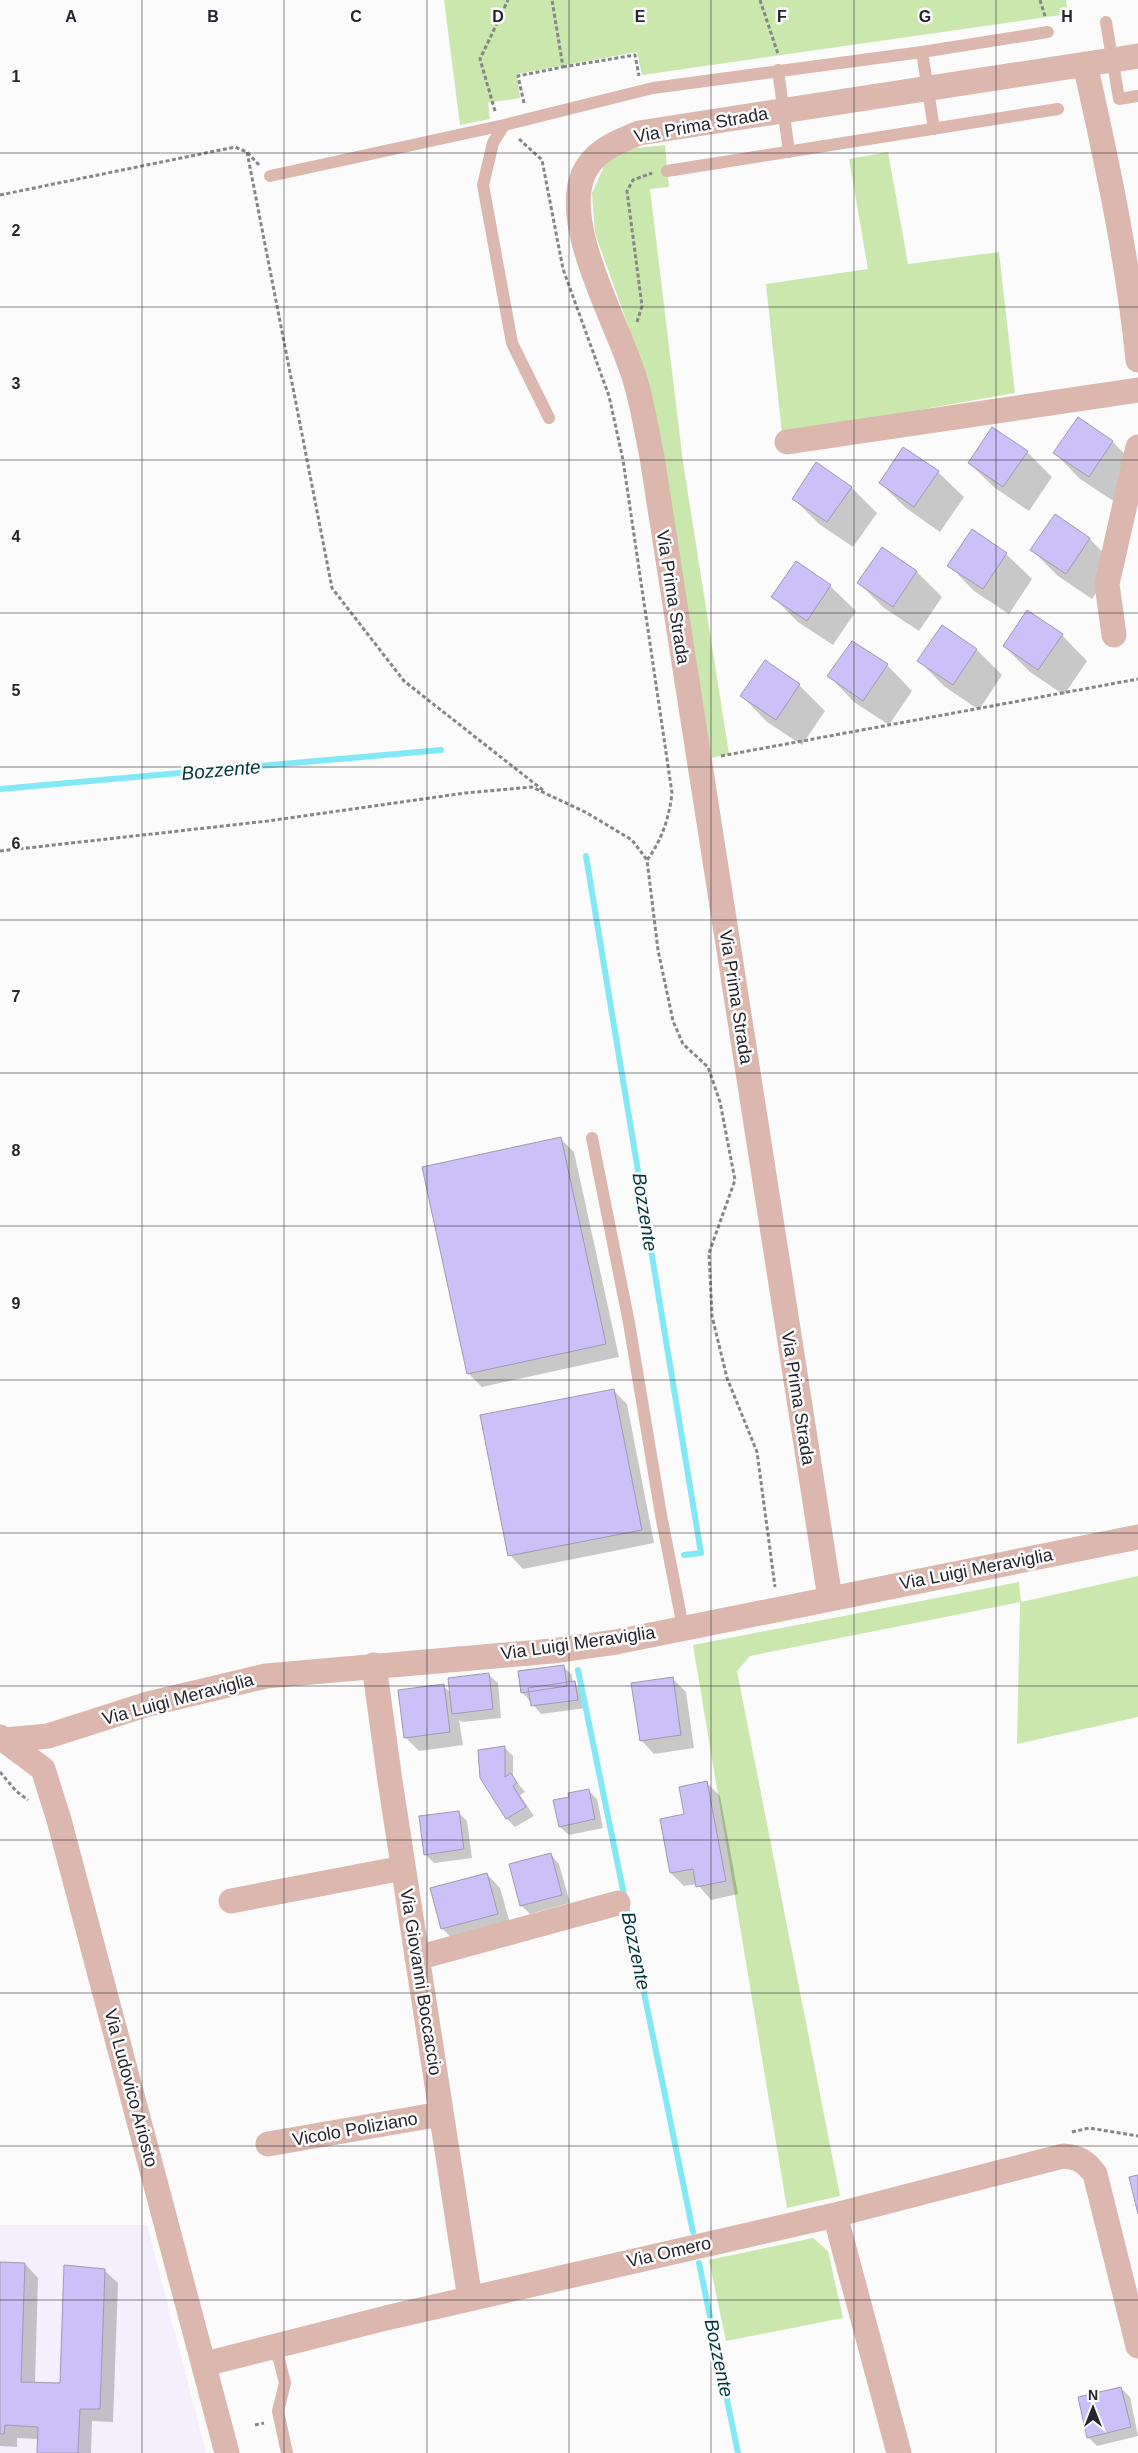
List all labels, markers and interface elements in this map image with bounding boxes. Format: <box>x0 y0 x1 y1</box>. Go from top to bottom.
text: A <box>65 8 77 25</box>
text: B <box>207 8 219 25</box>
text: C <box>350 8 362 25</box>
text: D <box>492 8 504 25</box>
text: E <box>635 8 646 25</box>
text: F <box>777 8 787 25</box>
text: G <box>919 8 931 25</box>
text: H <box>1061 8 1073 25</box>
text: 1 <box>12 68 21 85</box>
street label: Via Prima Strada <box>632 103 771 147</box>
text: 2 <box>12 222 21 239</box>
text: 3 <box>12 375 21 392</box>
text: 4 <box>12 528 21 545</box>
street label: Via Prima Strada <box>653 528 694 667</box>
text: 5 <box>12 682 21 699</box>
water label: Bozzente <box>181 756 261 784</box>
text: 6 <box>12 835 21 852</box>
street label: Via Prima Strada <box>716 928 757 1067</box>
text: 7 <box>12 988 21 1005</box>
text: 8 <box>12 1142 21 1159</box>
water label: Bozzente <box>628 1171 662 1253</box>
text: 9 <box>12 1295 21 1312</box>
street label: Via Prima Strada <box>778 1329 819 1468</box>
street label: Via Luigi Meraviglia <box>898 1544 1055 1594</box>
street label: Via Luigi Meraviglia <box>499 1622 657 1664</box>
street label: Via Luigi Meraviglia <box>100 1669 257 1729</box>
street label: Via Giovanni Boccaccio <box>396 1887 446 2077</box>
water label: Bozzente <box>617 1910 655 1992</box>
street label: Via Ludovico Ariosto <box>100 2007 162 2169</box>
street label: Vicolo Poliziano <box>291 2108 419 2150</box>
street label: Via Omero <box>625 2233 713 2271</box>
water label: Bozzente <box>700 2317 738 2399</box>
north arrow <box>1068 2383 1118 2433</box>
text: N <box>1088 2387 1098 2403</box>

